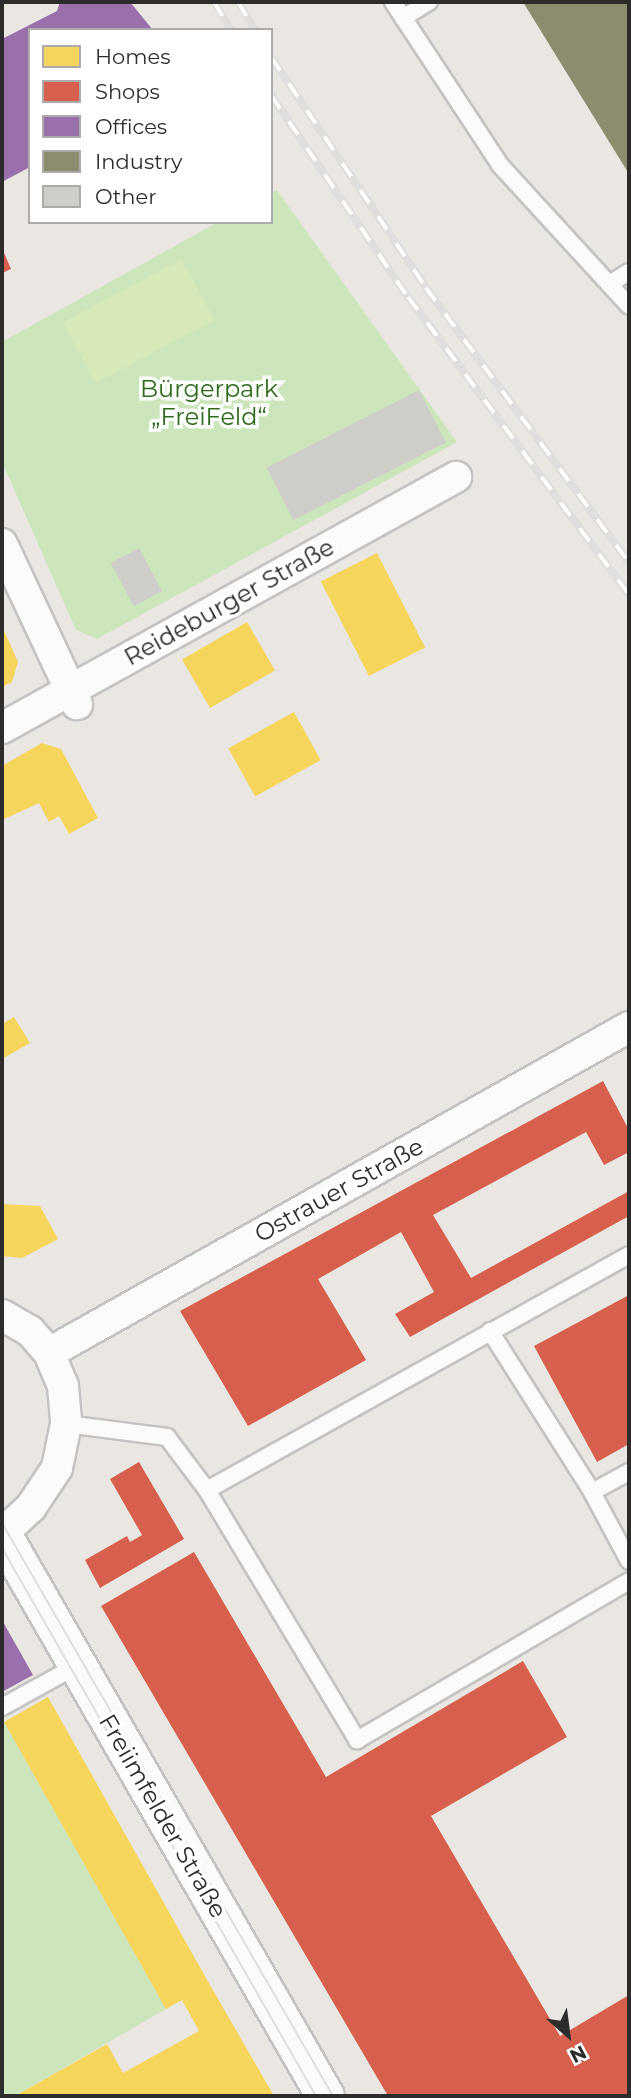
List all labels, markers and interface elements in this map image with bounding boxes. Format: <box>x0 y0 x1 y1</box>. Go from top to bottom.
legend <box>28 28 273 224</box>
text: Homes <box>95 44 170 69</box>
text: Shops <box>95 79 160 104</box>
text: Offices <box>95 114 167 139</box>
text: Industry <box>95 149 182 174</box>
text: Other <box>95 184 157 209</box>
park label: Bürgerpark „FreiFeld“ <box>140 375 278 431</box>
street label: Reideburger Straße <box>119 532 339 672</box>
street label: Ostrauer Straße <box>249 1132 429 1248</box>
street label: Freiimfelder Straße <box>93 1709 233 1923</box>
north arrow <box>533 2000 603 2070</box>
text: N <box>566 2040 590 2068</box>

